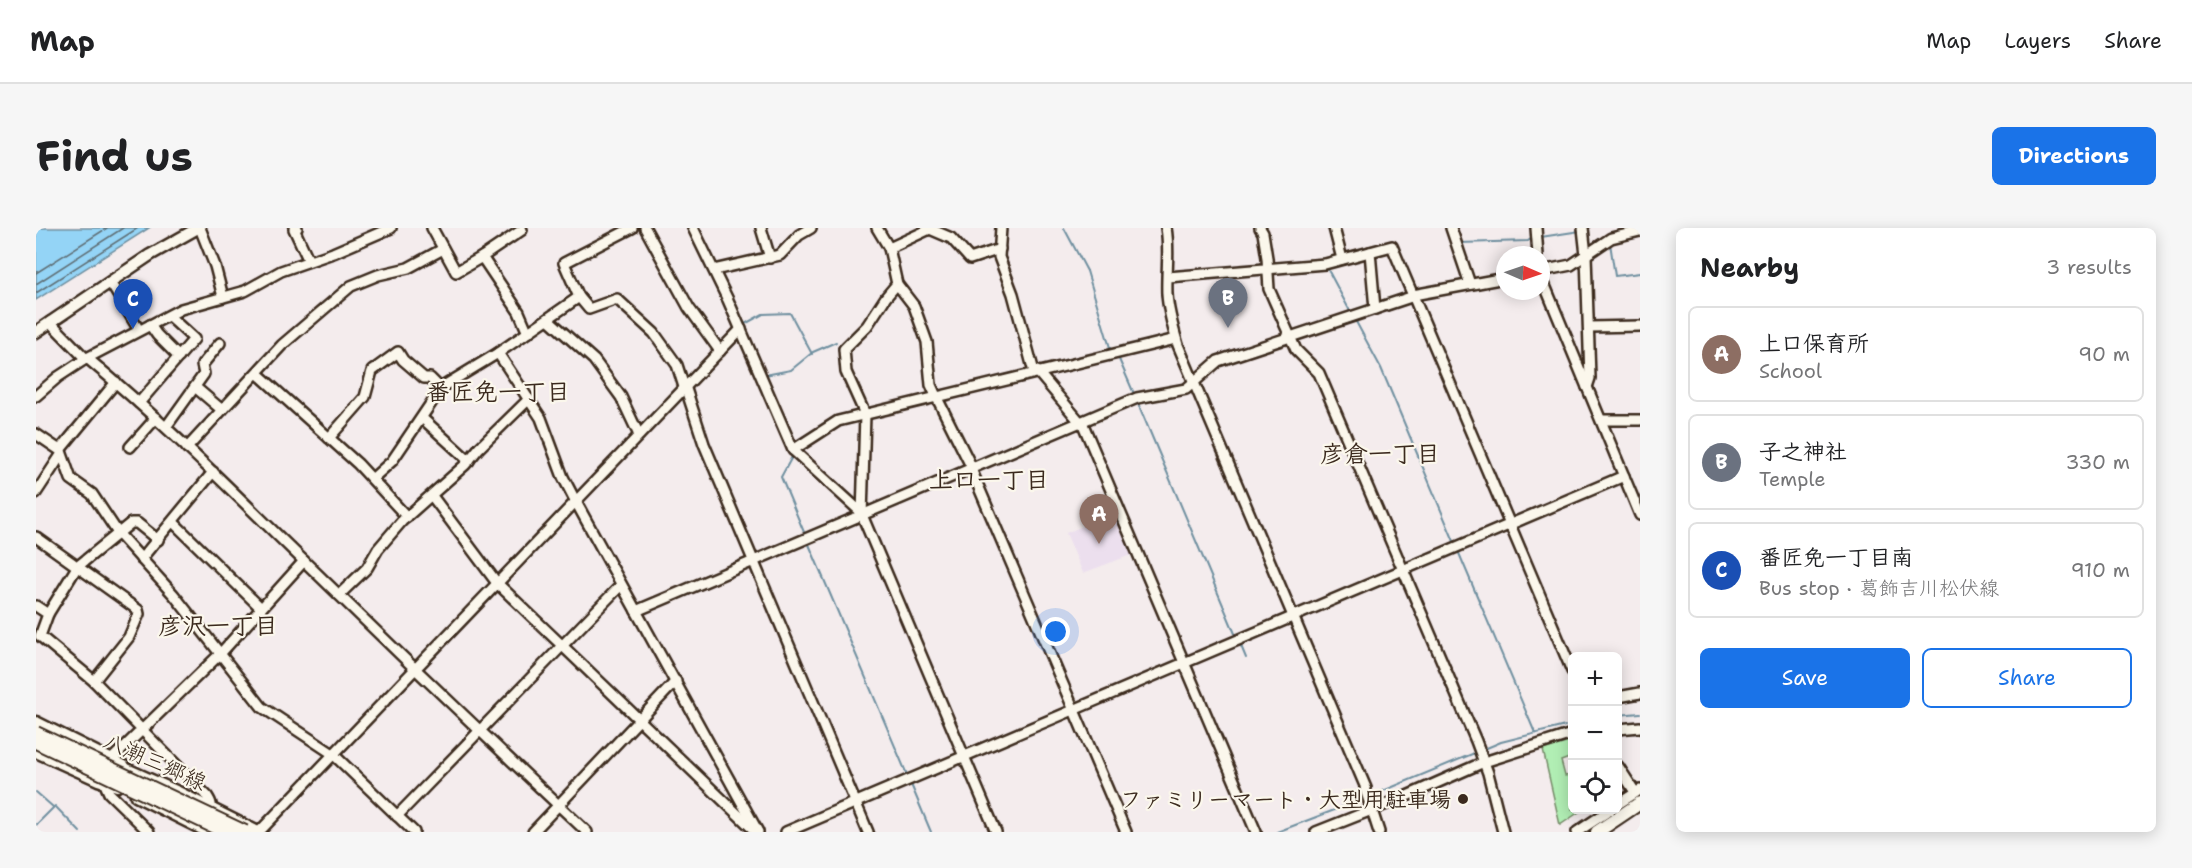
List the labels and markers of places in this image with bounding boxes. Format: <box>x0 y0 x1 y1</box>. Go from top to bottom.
pin: C <box>114 279 152 329</box>
pin: B <box>1208 279 1248 328</box>
pin: A <box>1080 494 1118 544</box>
place label: ファミリーマート・大型用駐車場 <box>1120 785 1451 814</box>
marker: ファミリーマート・大型用駐車場 <box>1456 792 1470 806</box>

